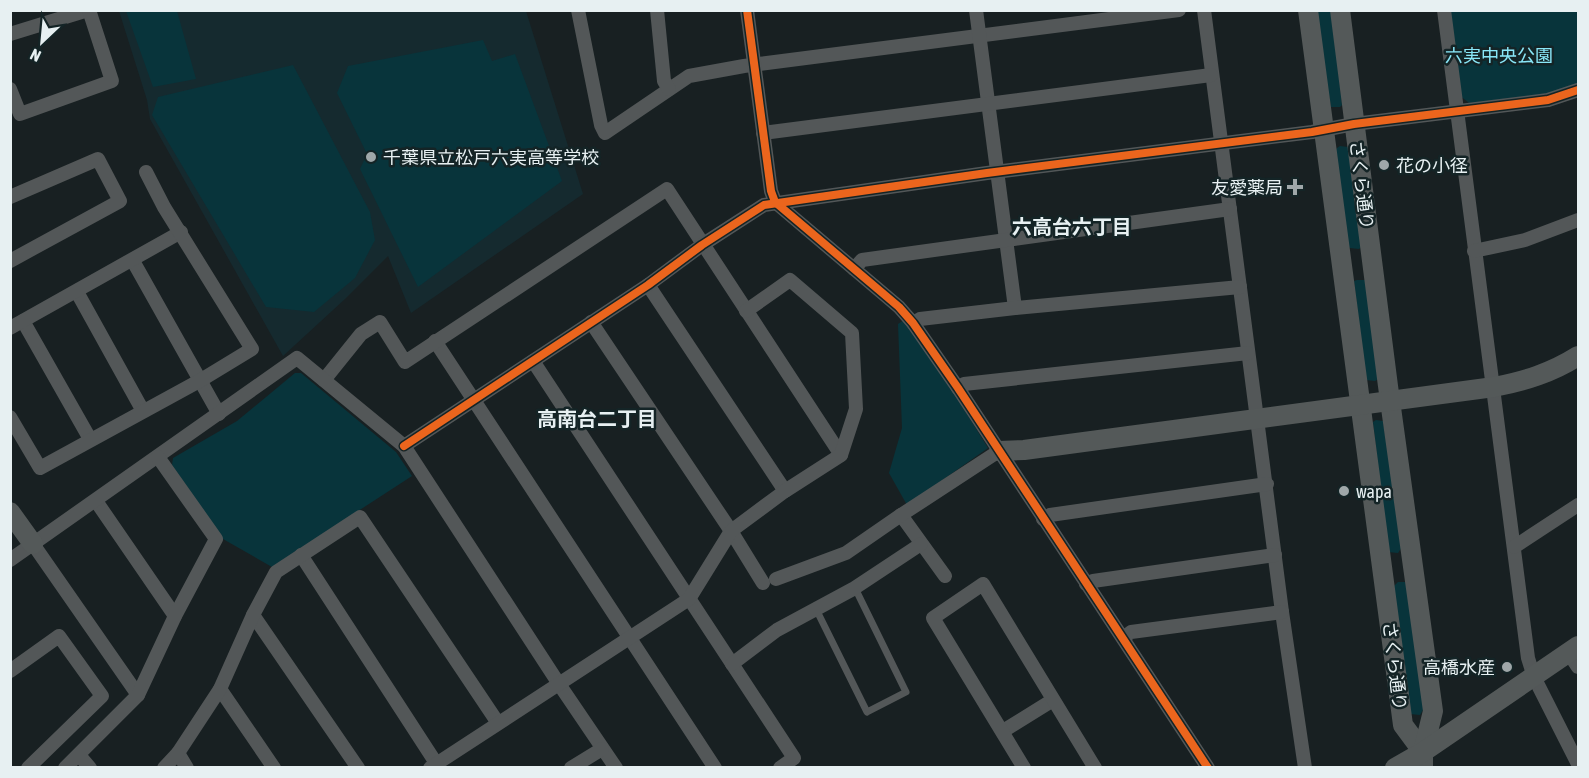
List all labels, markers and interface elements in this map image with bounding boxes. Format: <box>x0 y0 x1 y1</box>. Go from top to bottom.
north arrow <box>12 12 72 72</box>
text: N <box>27 45 44 66</box>
park label: 六実中央公園 <box>1445 45 1553 66</box>
street label: さくら通り <box>1346 139 1378 231</box>
place label: 千葉県立松戸六実高等学校 <box>383 147 599 168</box>
marker: 千葉県立松戸六実高等学校 <box>364 150 378 164</box>
place label: 花の小径 <box>1396 155 1468 176</box>
marker: 花の小径 <box>1377 158 1391 172</box>
place label: 友愛薬局 <box>1211 177 1283 198</box>
marker: 友愛薬局 <box>1288 180 1302 194</box>
district label: 六高台六丁目 <box>1012 215 1132 238</box>
district label: 高南台二丁目 <box>537 407 657 430</box>
place label: wapa <box>1356 481 1392 502</box>
marker: wapa <box>1337 484 1351 498</box>
street label: さくら通り <box>1379 620 1411 712</box>
place label: 高橋水産 <box>1423 657 1495 678</box>
marker: 高橋水産 <box>1500 660 1514 674</box>

